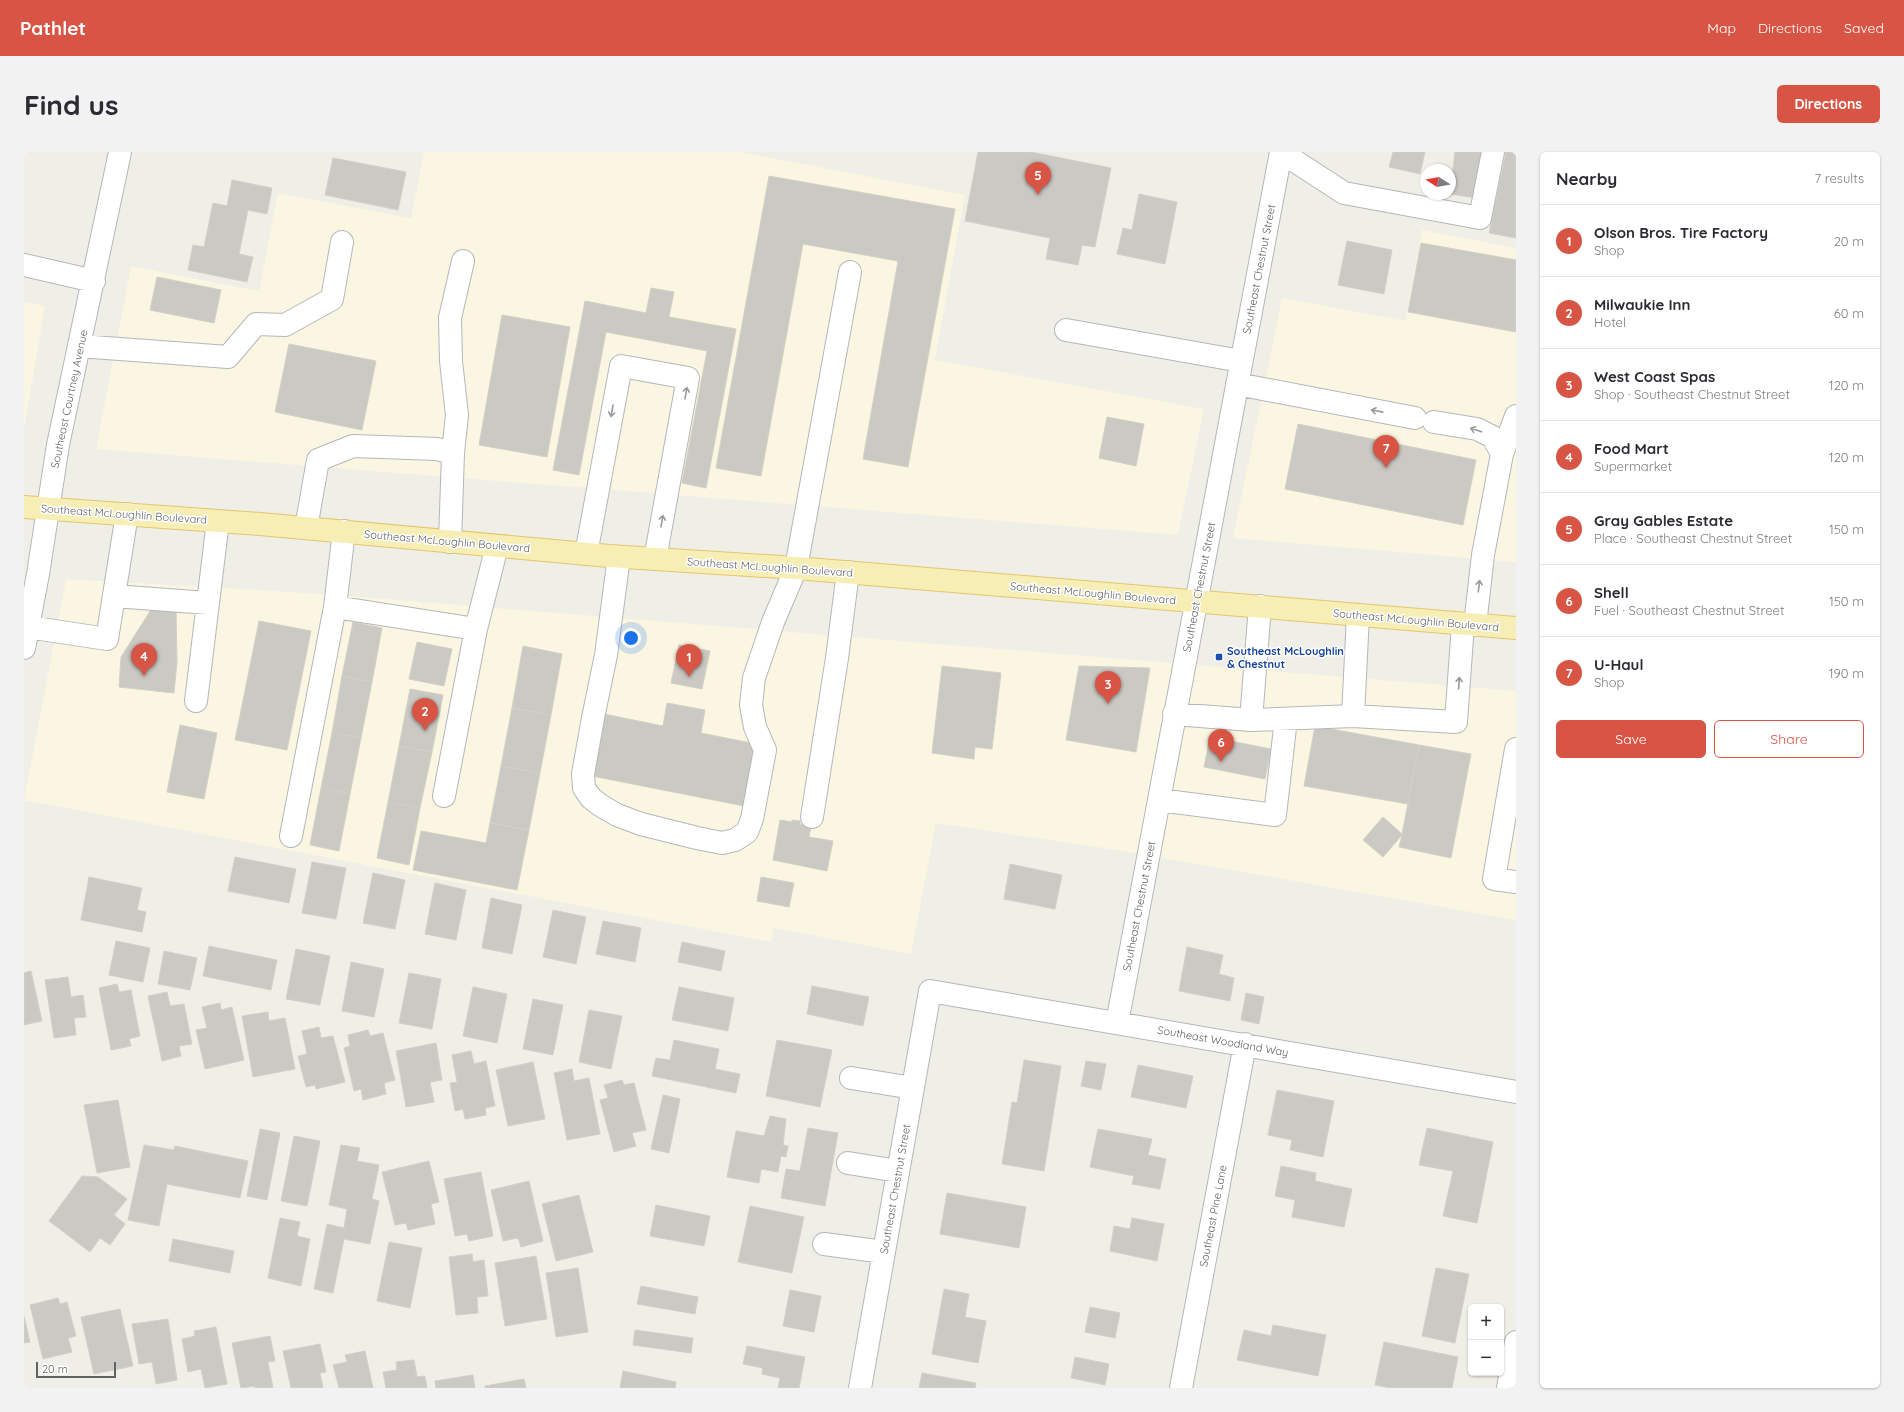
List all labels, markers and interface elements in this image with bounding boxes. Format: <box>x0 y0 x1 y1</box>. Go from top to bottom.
text: Pathlet <box>20 16 86 40</box>
text: Map <box>1707 19 1736 37</box>
text: Directions <box>1758 19 1822 37</box>
text: Saved <box>1844 19 1884 37</box>
button: Directions <box>1777 85 1880 123</box>
text: Find us <box>24 87 118 122</box>
pin: 5 <box>1025 162 1051 195</box>
north arrow <box>1420 164 1456 200</box>
text: Nearby <box>1556 168 1617 189</box>
text: 7 results <box>1815 170 1864 186</box>
street label: Southeast Chestnut Street <box>1240 203 1278 335</box>
text: Olson Bros. Tire Factory <box>1594 223 1768 242</box>
text: 1 <box>1566 233 1572 249</box>
text: 20 m <box>1834 233 1864 249</box>
text: Shop <box>1594 242 1624 258</box>
text: Milwaukie Inn <box>1594 295 1690 314</box>
text: 2 <box>1565 305 1573 321</box>
text: 60 m <box>1834 305 1864 321</box>
text: Hotel <box>1594 314 1626 330</box>
street label: Southeast Courtney Avenue <box>47 328 91 470</box>
text: West Coast Spas <box>1594 367 1715 386</box>
text: 3 <box>1566 377 1572 393</box>
text: 120 m <box>1829 377 1864 393</box>
text: Shop · Southeast Chestnut Street <box>1594 386 1790 402</box>
one-way arrow <box>682 387 690 400</box>
one-way arrow <box>608 404 616 417</box>
one-way arrow <box>1371 406 1384 414</box>
one-way arrow <box>1470 426 1483 433</box>
pin: 7 <box>1373 435 1399 468</box>
text: Food Mart <box>1594 439 1669 458</box>
text: 4 <box>1565 449 1573 465</box>
text: 120 m <box>1829 449 1864 465</box>
text: Supermarket <box>1594 458 1672 474</box>
street label: Southeast McLoughlin Boulevard <box>40 501 208 527</box>
text: Gray Gables Estate <box>1594 511 1733 530</box>
one-way arrow <box>658 515 666 528</box>
street label: Southeast Chestnut Street <box>1180 521 1218 653</box>
text: 5 <box>1565 521 1573 537</box>
text: 150 m <box>1829 521 1864 537</box>
street label: Southeast McLoughlin Boulevard <box>363 527 531 555</box>
text: Place · Southeast Chestnut Street <box>1594 530 1792 546</box>
street label: Southeast McLoughlin Boulevard <box>686 554 854 580</box>
street label: Southeast McLoughlin Boulevard <box>1009 579 1177 607</box>
one-way arrow <box>1476 580 1483 593</box>
text: Shell <box>1594 583 1629 602</box>
text: 6 <box>1565 593 1573 609</box>
text: 150 m <box>1829 593 1864 609</box>
text: Fuel · Southeast Chestnut Street <box>1594 602 1784 618</box>
street label: Southeast McLoughlin Boulevard <box>1332 606 1500 634</box>
your location <box>621 628 641 648</box>
pin: 4 <box>131 643 157 676</box>
pin: 1 <box>676 644 702 677</box>
place label: Southeast McLoughlin & Chestnut <box>1227 644 1344 671</box>
marker: Southeast McLoughlin & Chestnut <box>1214 652 1224 662</box>
text: U-Haul <box>1594 655 1643 674</box>
text: 7 <box>1565 665 1573 681</box>
text: 190 m <box>1829 665 1864 681</box>
pin: 3 <box>1095 671 1121 704</box>
text: Shop <box>1594 674 1624 690</box>
one-way arrow <box>1455 677 1462 690</box>
pin: 2 <box>412 698 438 731</box>
button: Save <box>1556 720 1706 758</box>
button: Share <box>1714 720 1864 758</box>
pin: 6 <box>1208 729 1234 762</box>
street label: Southeast Chestnut Street <box>1120 840 1158 972</box>
street label: Southeast Woodland Way <box>1156 1023 1290 1059</box>
street label: Southeast Chestnut Street <box>877 1123 913 1255</box>
street label: Southeast Pine Lane <box>1196 1164 1230 1268</box>
map controls <box>1468 1304 1504 1376</box>
button: + <box>1468 1304 1504 1340</box>
button: − <box>1468 1340 1504 1376</box>
scale bar <box>36 1360 116 1379</box>
text: 20 m <box>42 1362 68 1376</box>

